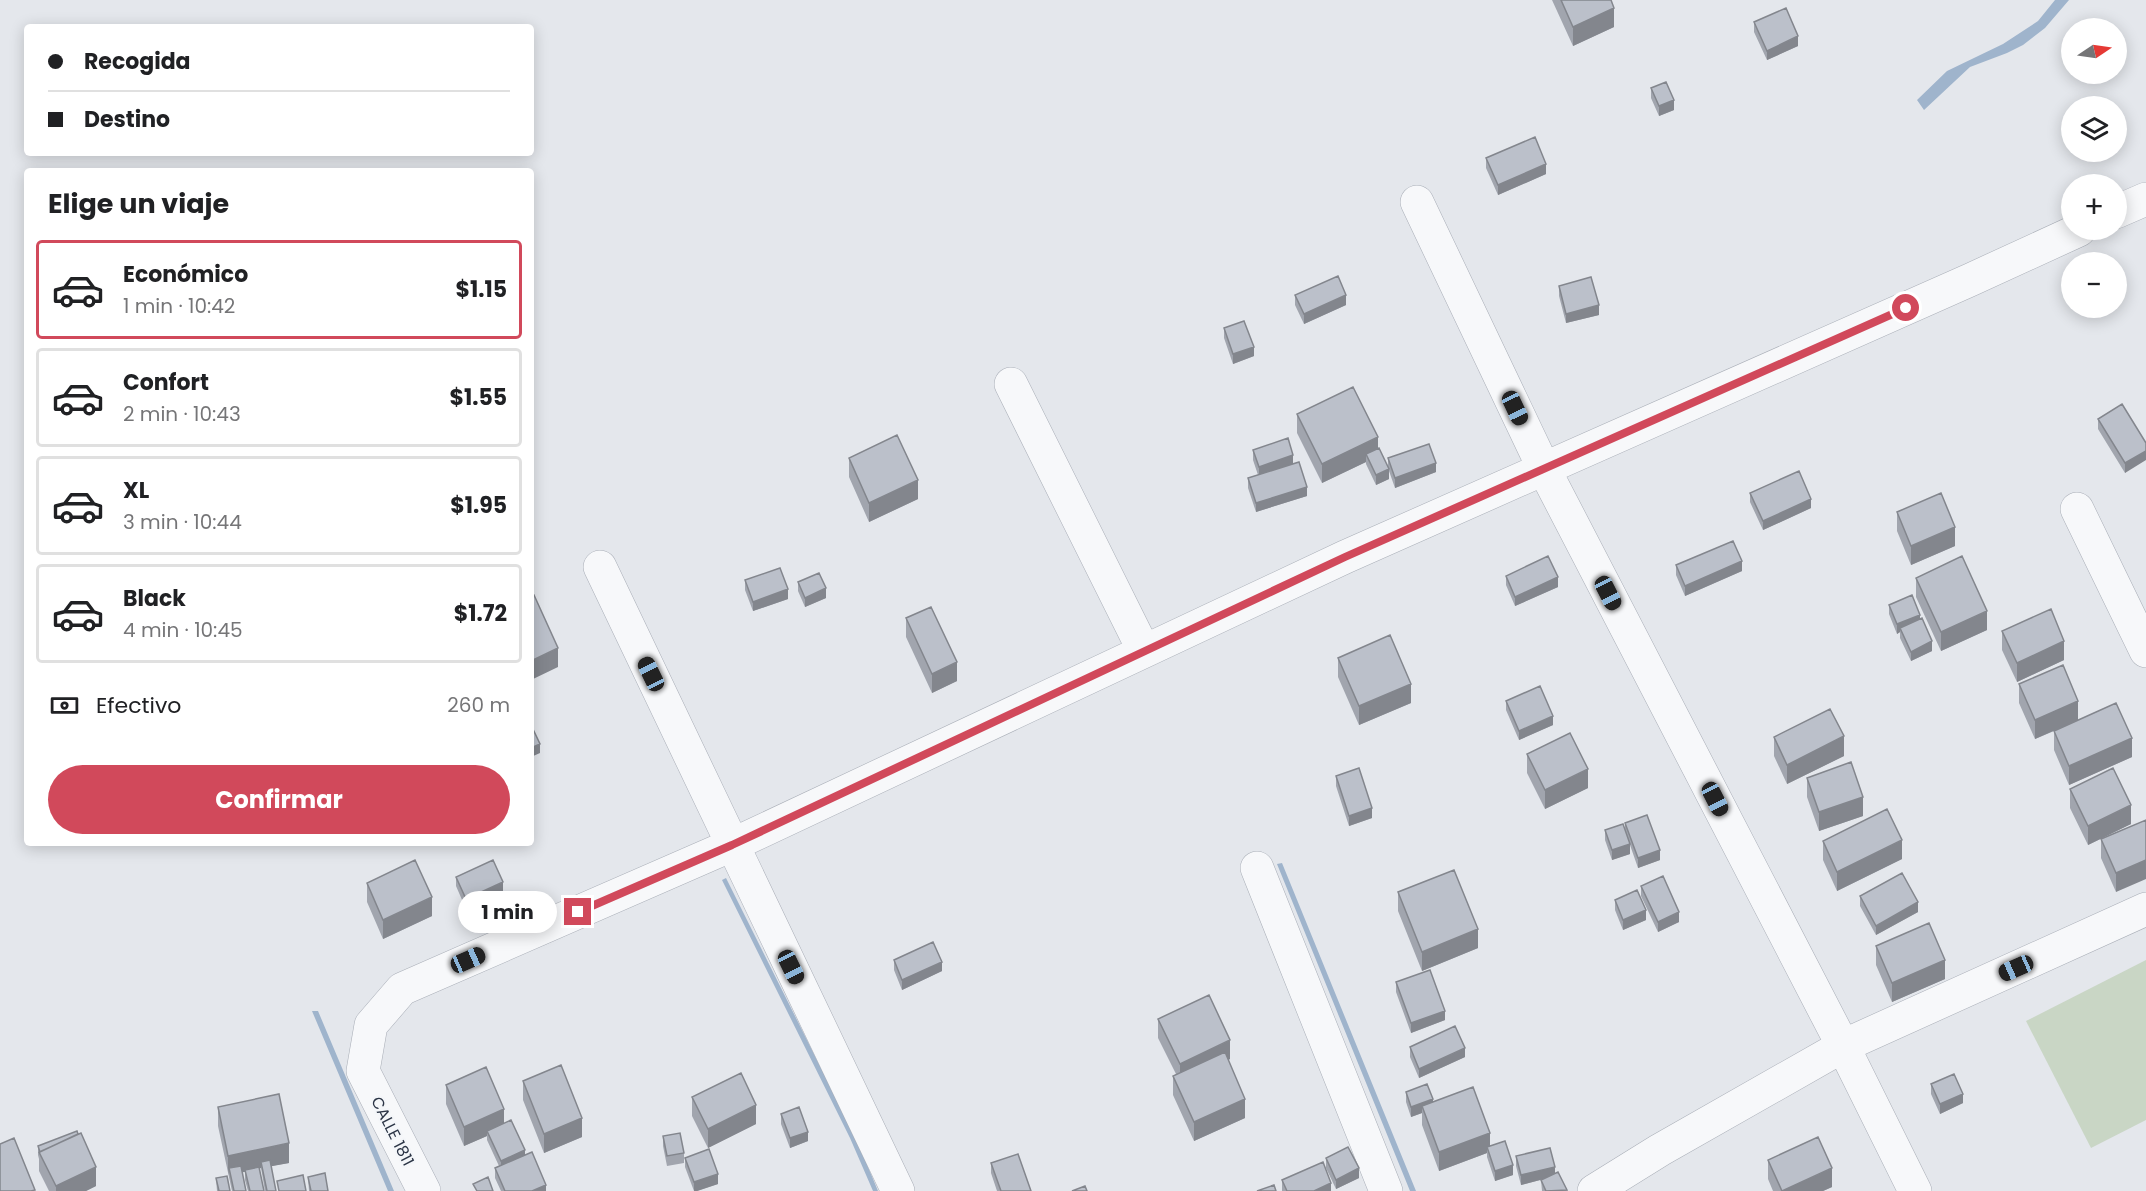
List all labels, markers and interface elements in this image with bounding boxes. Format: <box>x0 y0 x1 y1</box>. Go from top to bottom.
north arrow <box>2061 18 2127 84</box>
map controls <box>2061 18 2127 318</box>
text: Recogida <box>84 46 191 77</box>
button: layers <box>2061 96 2127 162</box>
text: Destino <box>84 104 170 135</box>
button: + <box>2061 174 2127 240</box>
text: Elige un viaje <box>48 185 229 222</box>
button: − <box>2061 252 2127 318</box>
text: Económico <box>123 259 248 290</box>
icon: car <box>51 263 105 317</box>
text: $1.15 <box>455 274 507 305</box>
text: 1 min · 10:42 <box>123 292 235 320</box>
route start <box>1892 294 1919 321</box>
text: Confort <box>123 367 209 398</box>
icon: car <box>51 371 105 425</box>
text: $1.55 <box>449 382 507 413</box>
car <box>1499 388 1531 428</box>
text: 2 min · 10:43 <box>123 400 241 428</box>
text: XL <box>123 475 149 506</box>
icon: car <box>51 479 105 533</box>
text: $1.95 <box>450 490 507 521</box>
text: 3 min · 10:44 <box>123 508 242 536</box>
car <box>1592 573 1624 613</box>
text: Black <box>123 583 186 614</box>
icon: car <box>51 587 105 641</box>
text: $1.72 <box>454 598 507 629</box>
text: 4 min · 10:45 <box>123 616 243 644</box>
car <box>635 654 667 694</box>
icon: cash <box>48 689 81 722</box>
text: Efectivo <box>96 690 181 721</box>
text: 260 m <box>447 691 510 719</box>
button: Confirmar <box>48 765 510 834</box>
car <box>1699 779 1731 819</box>
callout: 1 min <box>458 891 557 933</box>
text: 1 min <box>481 898 534 926</box>
route end <box>564 898 591 925</box>
car <box>448 944 488 976</box>
car <box>775 947 807 987</box>
car <box>1996 952 2036 984</box>
street label: CALLE 1811 <box>365 1093 420 1170</box>

